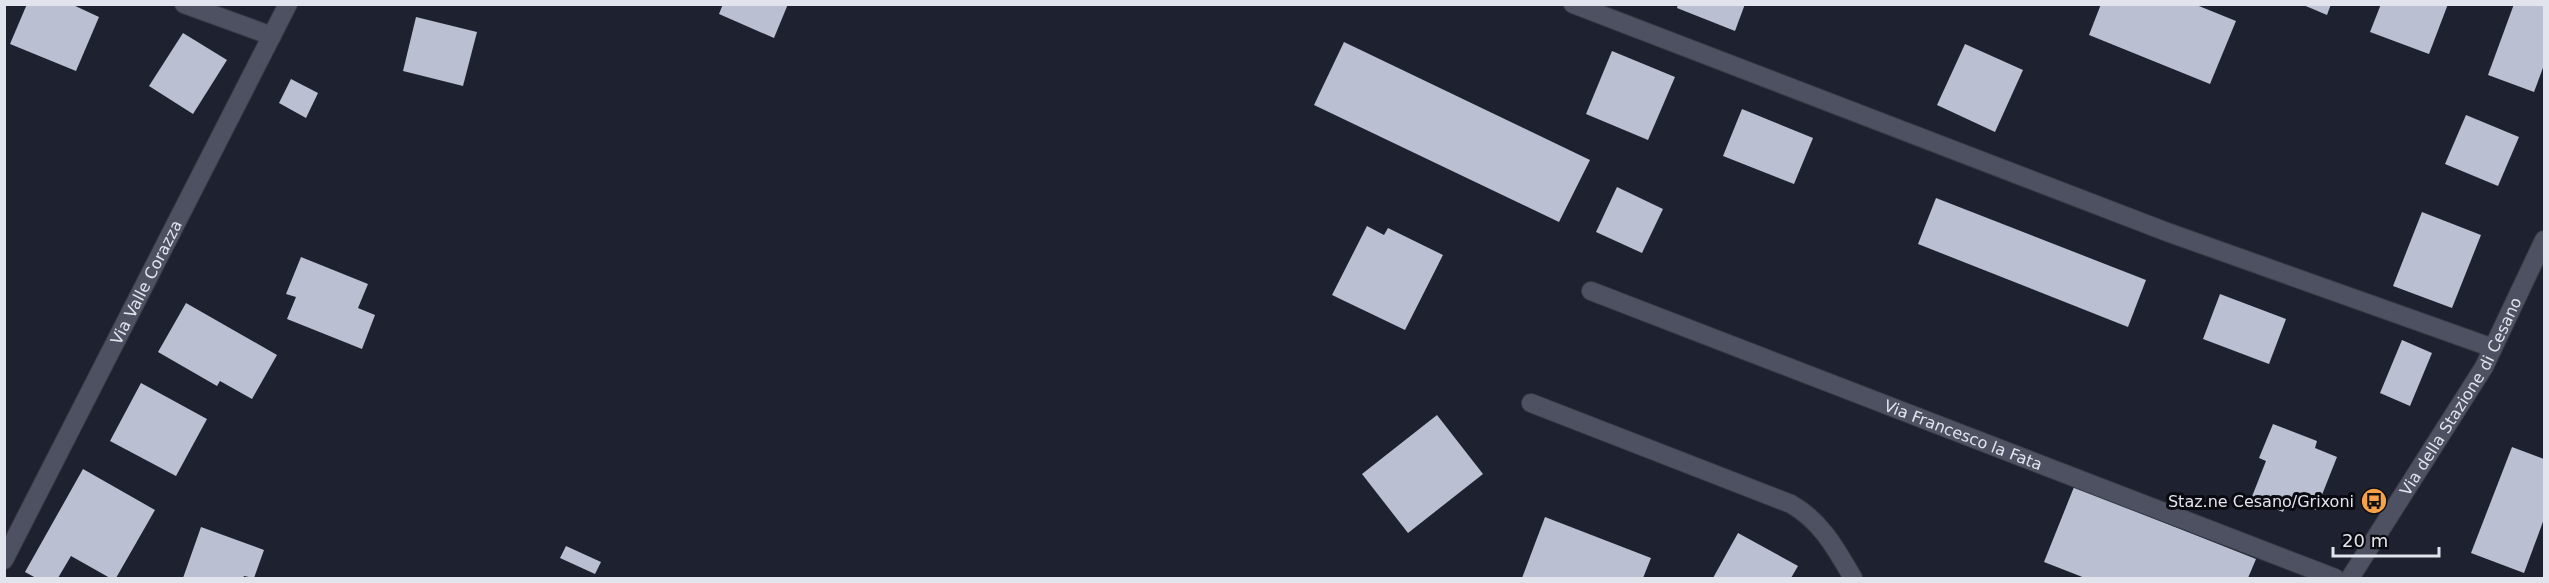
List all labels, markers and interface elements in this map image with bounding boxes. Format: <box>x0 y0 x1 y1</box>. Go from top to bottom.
street label: Via Valle Corazza <box>106 217 186 348</box>
street label: Via della Stazione di Cesano <box>2395 294 2525 499</box>
street label: Via Francesco la Fata <box>1881 395 2045 474</box>
bus stop icon: Staz.ne Cesano/Grixoni <box>2359 486 2389 516</box>
place label: Staz.ne Cesano/Grixoni <box>2168 492 2354 511</box>
scale bar <box>2333 520 2440 558</box>
text: 20 m <box>2342 530 2388 551</box>

